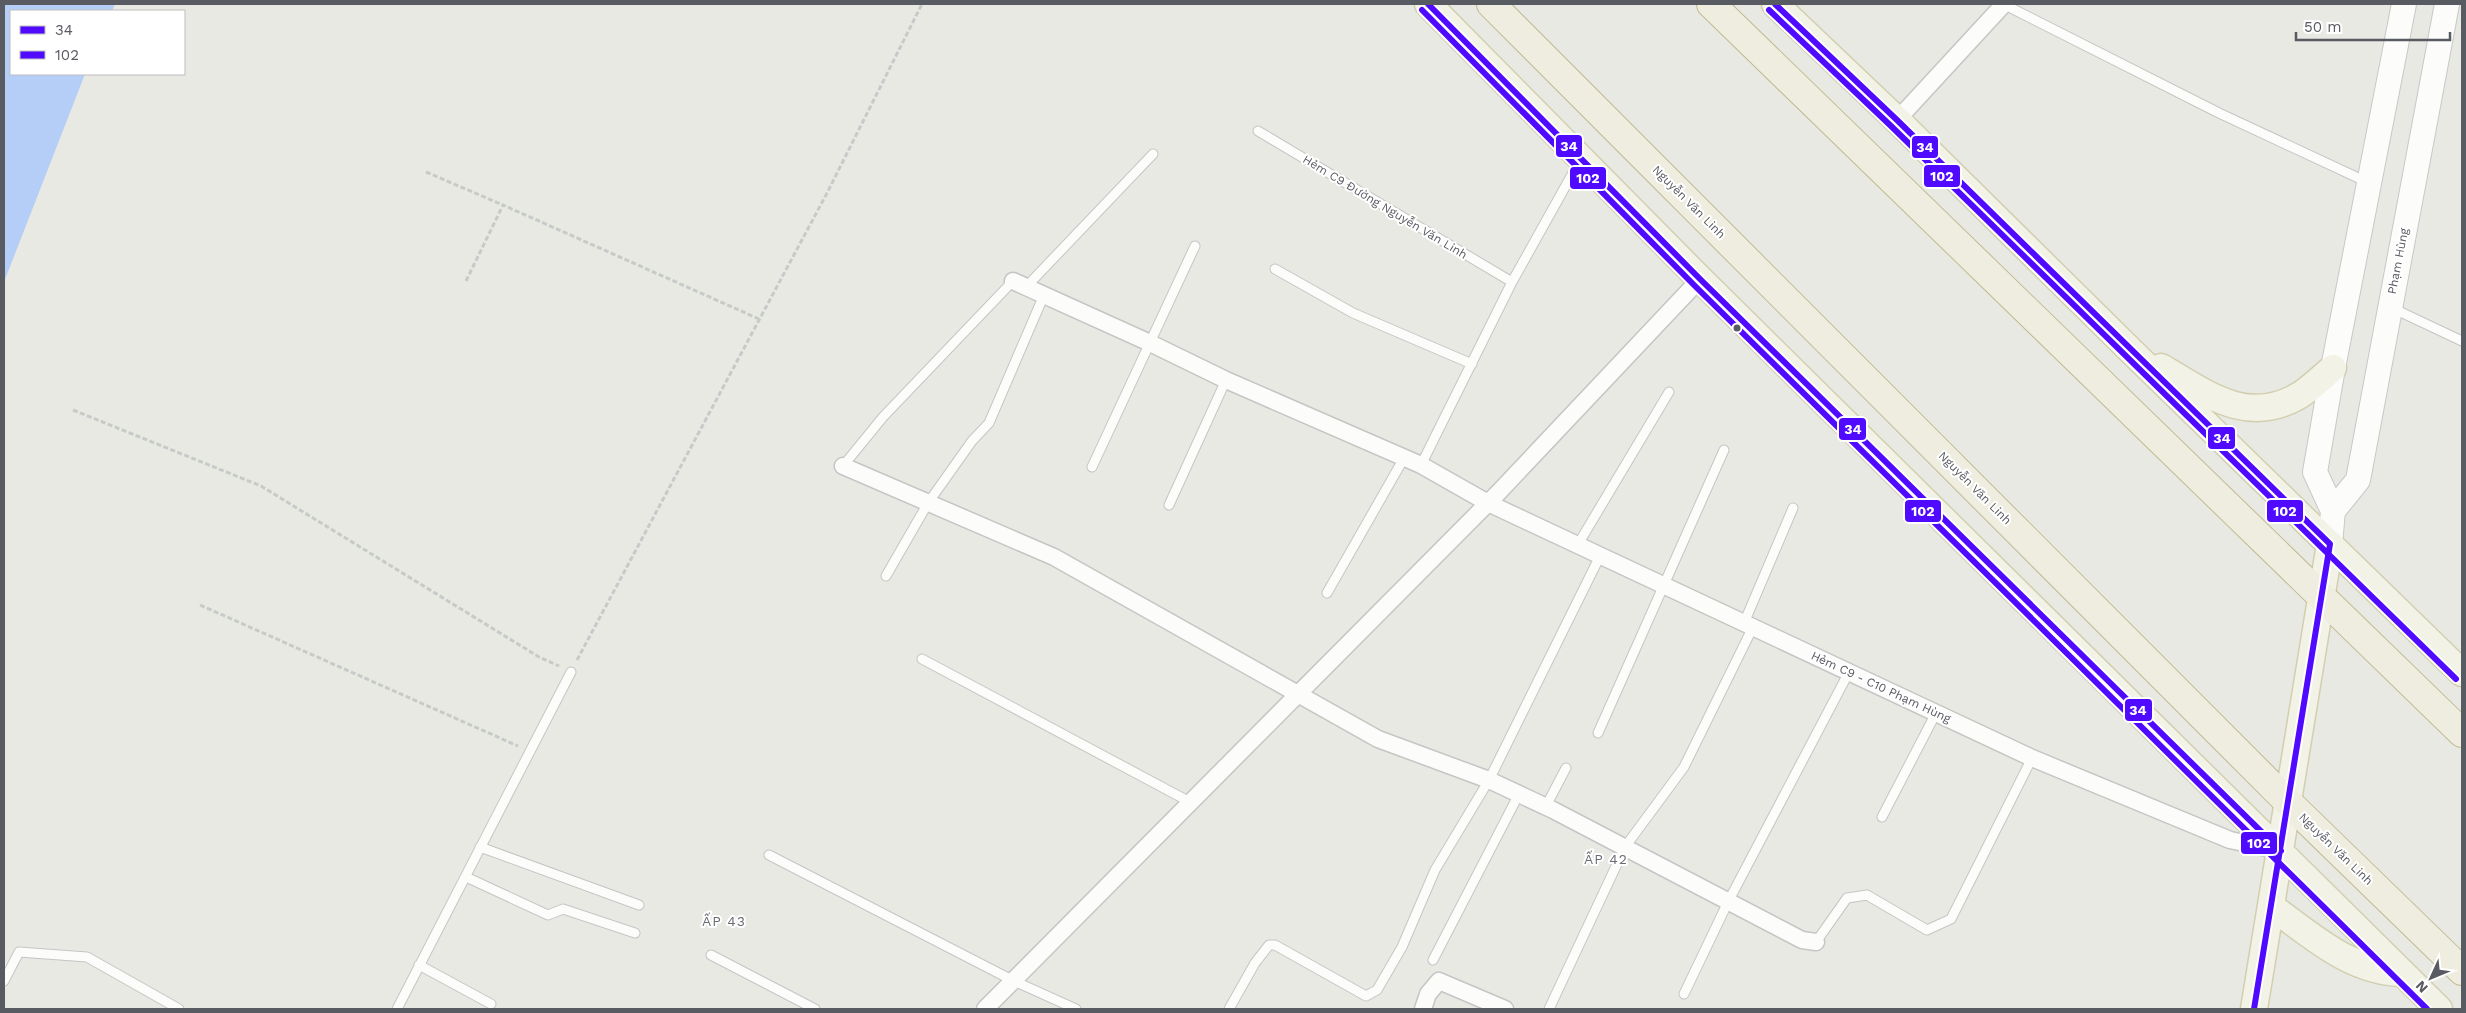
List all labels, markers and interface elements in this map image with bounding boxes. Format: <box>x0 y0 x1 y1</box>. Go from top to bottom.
legend <box>10 10 185 75</box>
scale bar <box>2296 10 2450 42</box>
text: 50 m <box>2304 18 2341 36</box>
text: 34 <box>55 21 73 39</box>
text: 102 <box>55 46 79 64</box>
line badge: 34 <box>1555 134 1583 158</box>
line badge: 34 <box>1911 135 1939 159</box>
text: 34 <box>1560 138 1578 154</box>
text: 34 <box>1916 139 1934 155</box>
street label: Hẻm C9 Đường Nguyễn Văn Linh <box>1300 152 1470 262</box>
street label: Nguyễn Văn Linh <box>1650 163 1728 241</box>
line badge: 102 <box>1923 164 1961 188</box>
line badge: 102 <box>1569 166 1607 190</box>
text: 102 <box>1930 168 1954 184</box>
text: 102 <box>1576 170 1600 186</box>
street label: Phạm Hùng <box>2385 226 2411 295</box>
unlabelled marker <box>1732 323 1742 333</box>
line badge: 34 <box>1838 417 1867 441</box>
text: 34 <box>1844 421 1862 437</box>
line badge: 34 <box>2207 426 2236 450</box>
text: 34 <box>2213 430 2231 446</box>
street label: Nguyễn Văn Linh <box>1936 449 2014 527</box>
line badge: 102 <box>1904 499 1942 523</box>
line badge: 102 <box>2266 499 2304 523</box>
text: 102 <box>1911 503 1935 519</box>
text: 102 <box>2273 503 2297 519</box>
street label: Hẻm C9 - C10 Phạm Hùng <box>1809 648 1954 726</box>
line badge: 34 <box>2124 698 2153 722</box>
text: 34 <box>2129 702 2147 718</box>
street label: Nguyễn Văn Linh <box>2296 810 2376 888</box>
line badge: 102 <box>2240 831 2278 855</box>
text: 102 <box>2247 835 2271 851</box>
district label: ẤP 42 <box>1584 850 1628 867</box>
district label: ẤP 43 <box>702 912 746 929</box>
north arrow <box>2406 953 2456 1003</box>
text: N <box>2412 978 2431 996</box>

